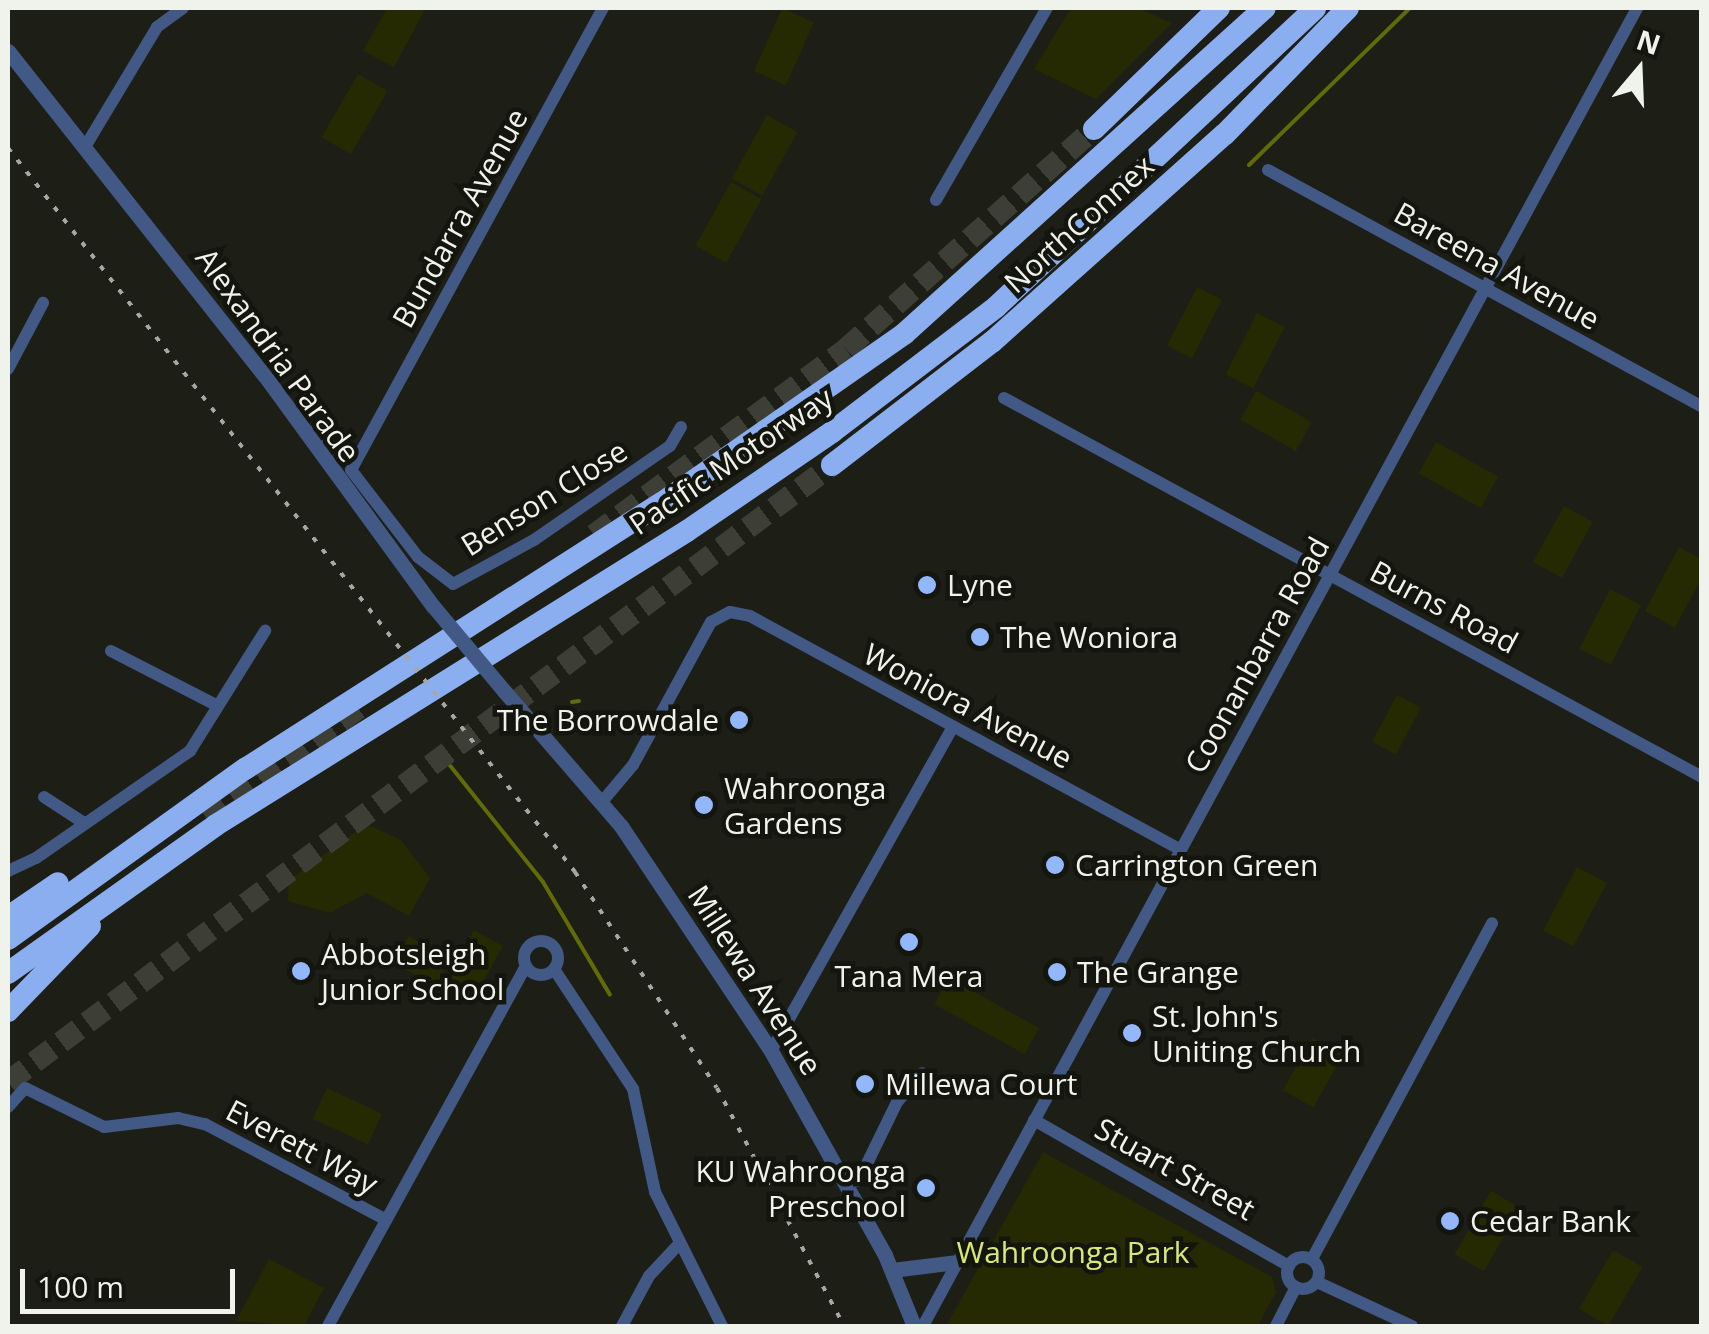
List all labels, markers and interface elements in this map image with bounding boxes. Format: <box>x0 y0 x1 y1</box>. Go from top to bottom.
north arrow <box>1589 20 1689 120</box>
text: N <box>1632 20 1666 63</box>
street label: Bundarra Avenue <box>385 102 535 334</box>
street label: NorthConnex <box>997 148 1161 300</box>
street label: Bareena Avenue <box>1388 195 1606 337</box>
street label: Alexandria Parade <box>188 241 368 469</box>
street label: Pacific Motorway <box>623 380 839 542</box>
street label: Benson Close <box>454 433 634 563</box>
street label: Coonanbarra Road <box>1177 531 1337 779</box>
street label: Burns Road <box>1364 553 1524 661</box>
place label: Lyne <box>947 567 1013 603</box>
marker: Lyne <box>916 574 938 596</box>
place label: The Woniora <box>1000 619 1178 655</box>
marker: The Woniora <box>969 626 991 648</box>
street label: Woniora Avenue <box>858 636 1078 776</box>
place label: The Borrowdale <box>497 702 719 738</box>
marker: The Borrowdale <box>728 709 750 731</box>
place label: Wahroonga Gardens <box>724 770 886 840</box>
marker: Wahroonga Gardens <box>693 794 715 816</box>
place label: Carrington Green <box>1075 847 1318 883</box>
marker: Carrington Green <box>1044 854 1066 876</box>
street label: Millewa Avenue <box>680 878 830 1082</box>
marker: Tana Mera <box>898 931 920 953</box>
place label: Abbotsleigh Junior School <box>321 936 504 1006</box>
place label: The Grange <box>1077 954 1239 990</box>
place label: Tana Mera <box>835 958 983 994</box>
marker: Abbotsleigh Junior School <box>290 960 312 982</box>
marker: The Grange <box>1046 961 1068 983</box>
place label: St. John's Uniting Church <box>1152 998 1361 1068</box>
marker: St. John's Uniting Church <box>1121 1022 1143 1044</box>
place label: Millewa Court <box>885 1066 1078 1102</box>
marker: Millewa Court <box>854 1073 876 1095</box>
street label: Everett Way <box>220 1092 384 1202</box>
street label: Stuart Street <box>1089 1110 1261 1228</box>
place label: KU Wahroonga Preschool <box>695 1153 906 1224</box>
marker: KU Wahroonga Preschool <box>915 1177 937 1199</box>
place label: Cedar Bank <box>1470 1203 1631 1239</box>
marker: Cedar Bank <box>1439 1210 1461 1232</box>
park label: Wahroonga Park <box>956 1234 1190 1270</box>
scale bar <box>25 1249 240 1311</box>
text: 100 m <box>37 1266 124 1307</box>

